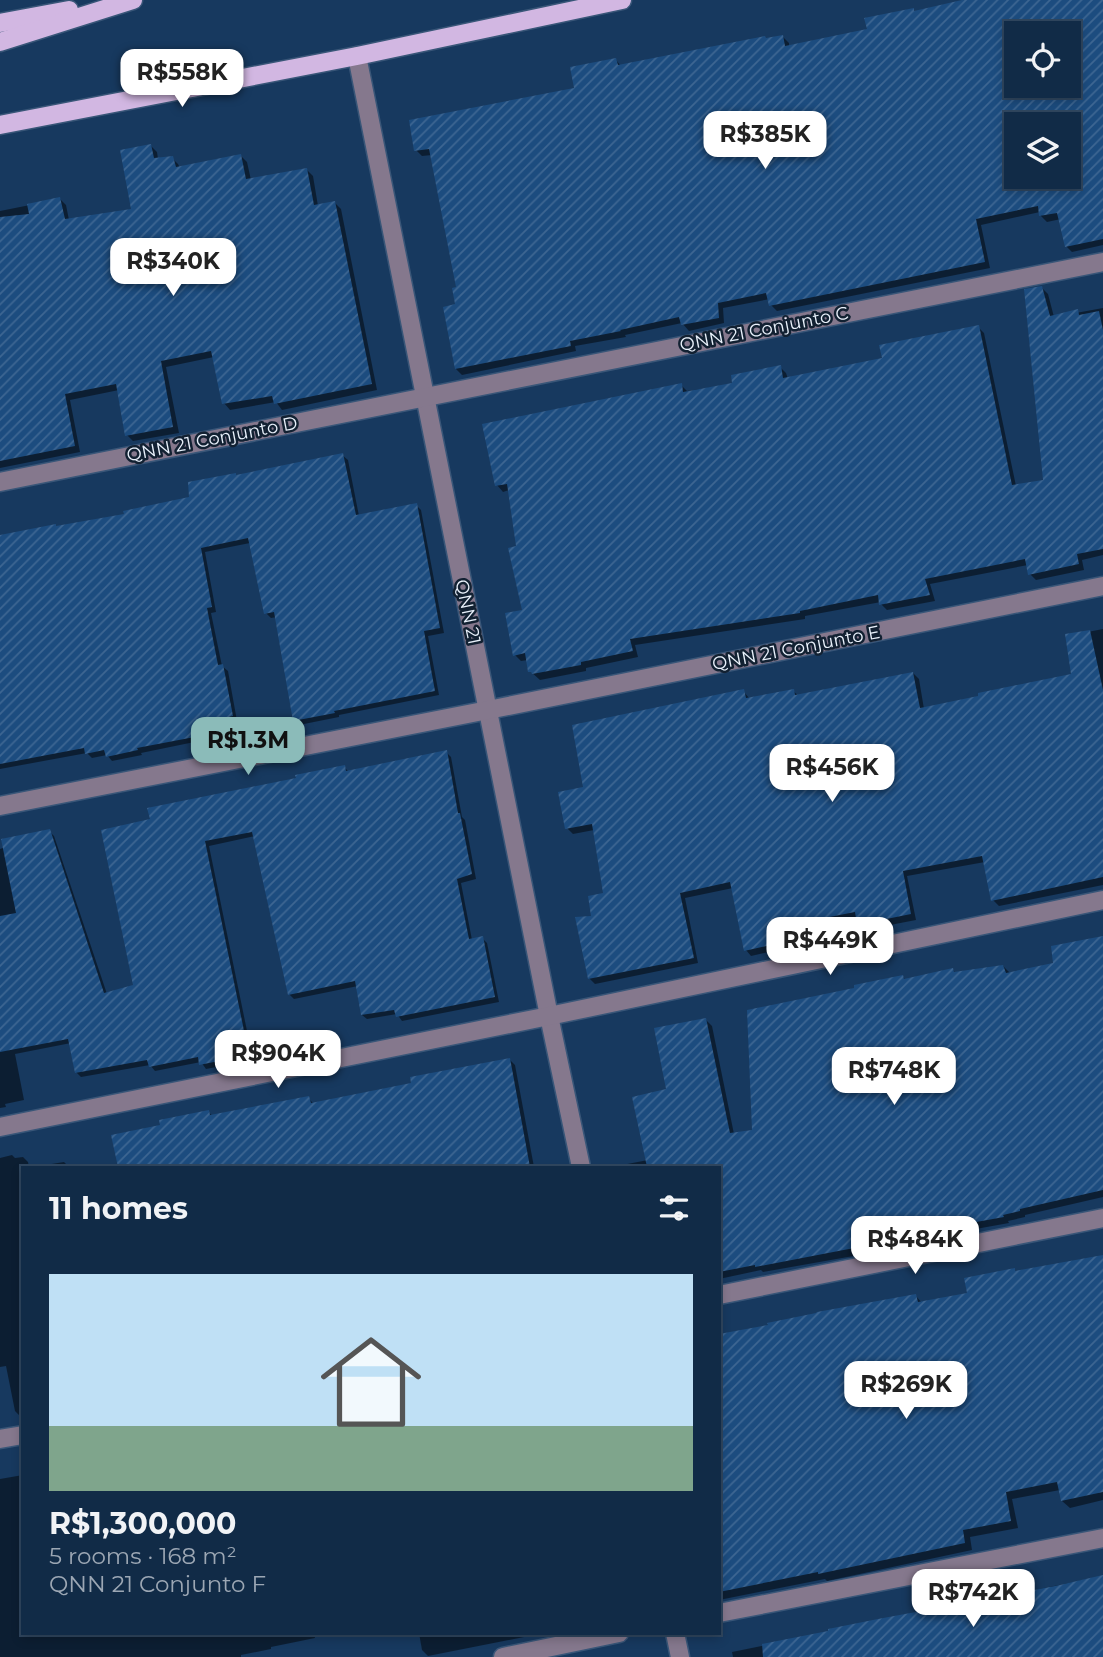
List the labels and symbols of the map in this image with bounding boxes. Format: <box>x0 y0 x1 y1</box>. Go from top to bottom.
pin: R$558K <box>125 50 239 109</box>
pin: R$385K <box>708 111 822 171</box>
pin: R$340K <box>116 238 230 298</box>
street label: QNN 21 Conjunto C <box>678 302 850 356</box>
street label: QNN 21 Conjunto D <box>125 412 299 466</box>
street label: QNN 21 <box>450 578 486 646</box>
street label: QNN 21 Conjunto E <box>710 621 882 675</box>
pin: R$1.3M <box>191 718 305 777</box>
pin: R$456K <box>775 744 889 804</box>
pin: R$449K <box>773 918 887 977</box>
pin: R$904K <box>221 1030 335 1090</box>
pin: R$748K <box>837 1048 951 1107</box>
pin: R$484K <box>858 1216 972 1276</box>
pin: R$269K <box>849 1362 963 1421</box>
pin: R$742K <box>916 1570 1030 1629</box>

